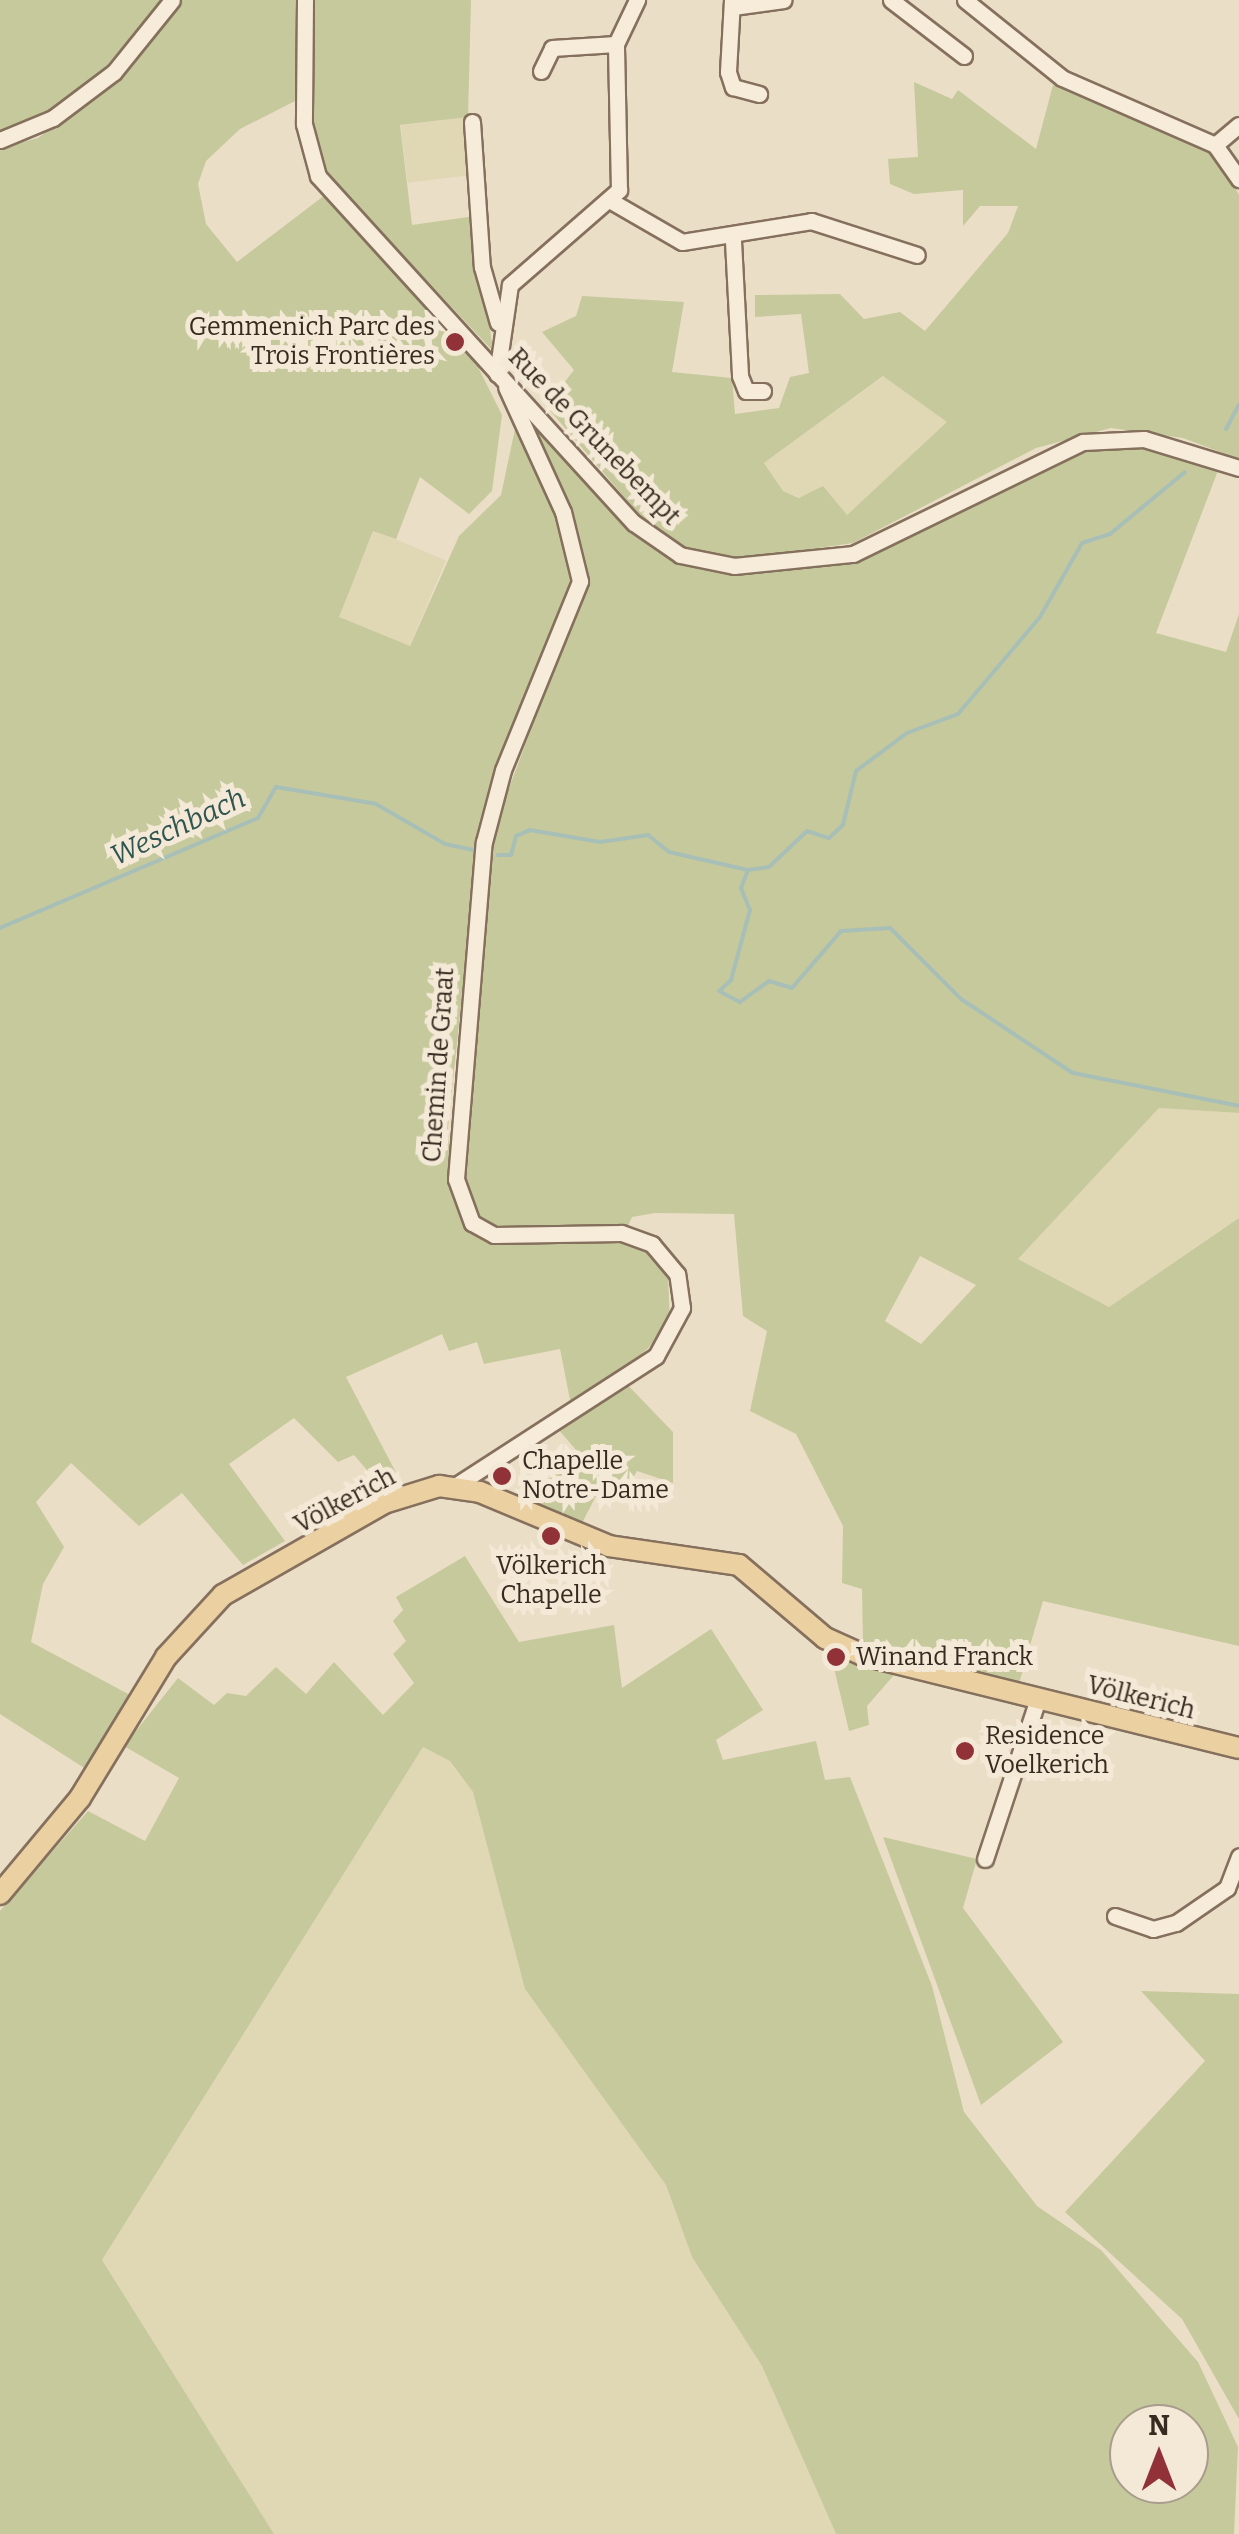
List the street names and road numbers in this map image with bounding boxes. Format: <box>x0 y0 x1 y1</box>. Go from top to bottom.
street label: Rue de Grunebempt <box>502 342 686 532</box>
street label: Chemin de Graat <box>417 967 461 1163</box>
street label: Völkerich <box>289 1462 401 1540</box>
street label: Völkerich <box>1084 1670 1198 1726</box>

